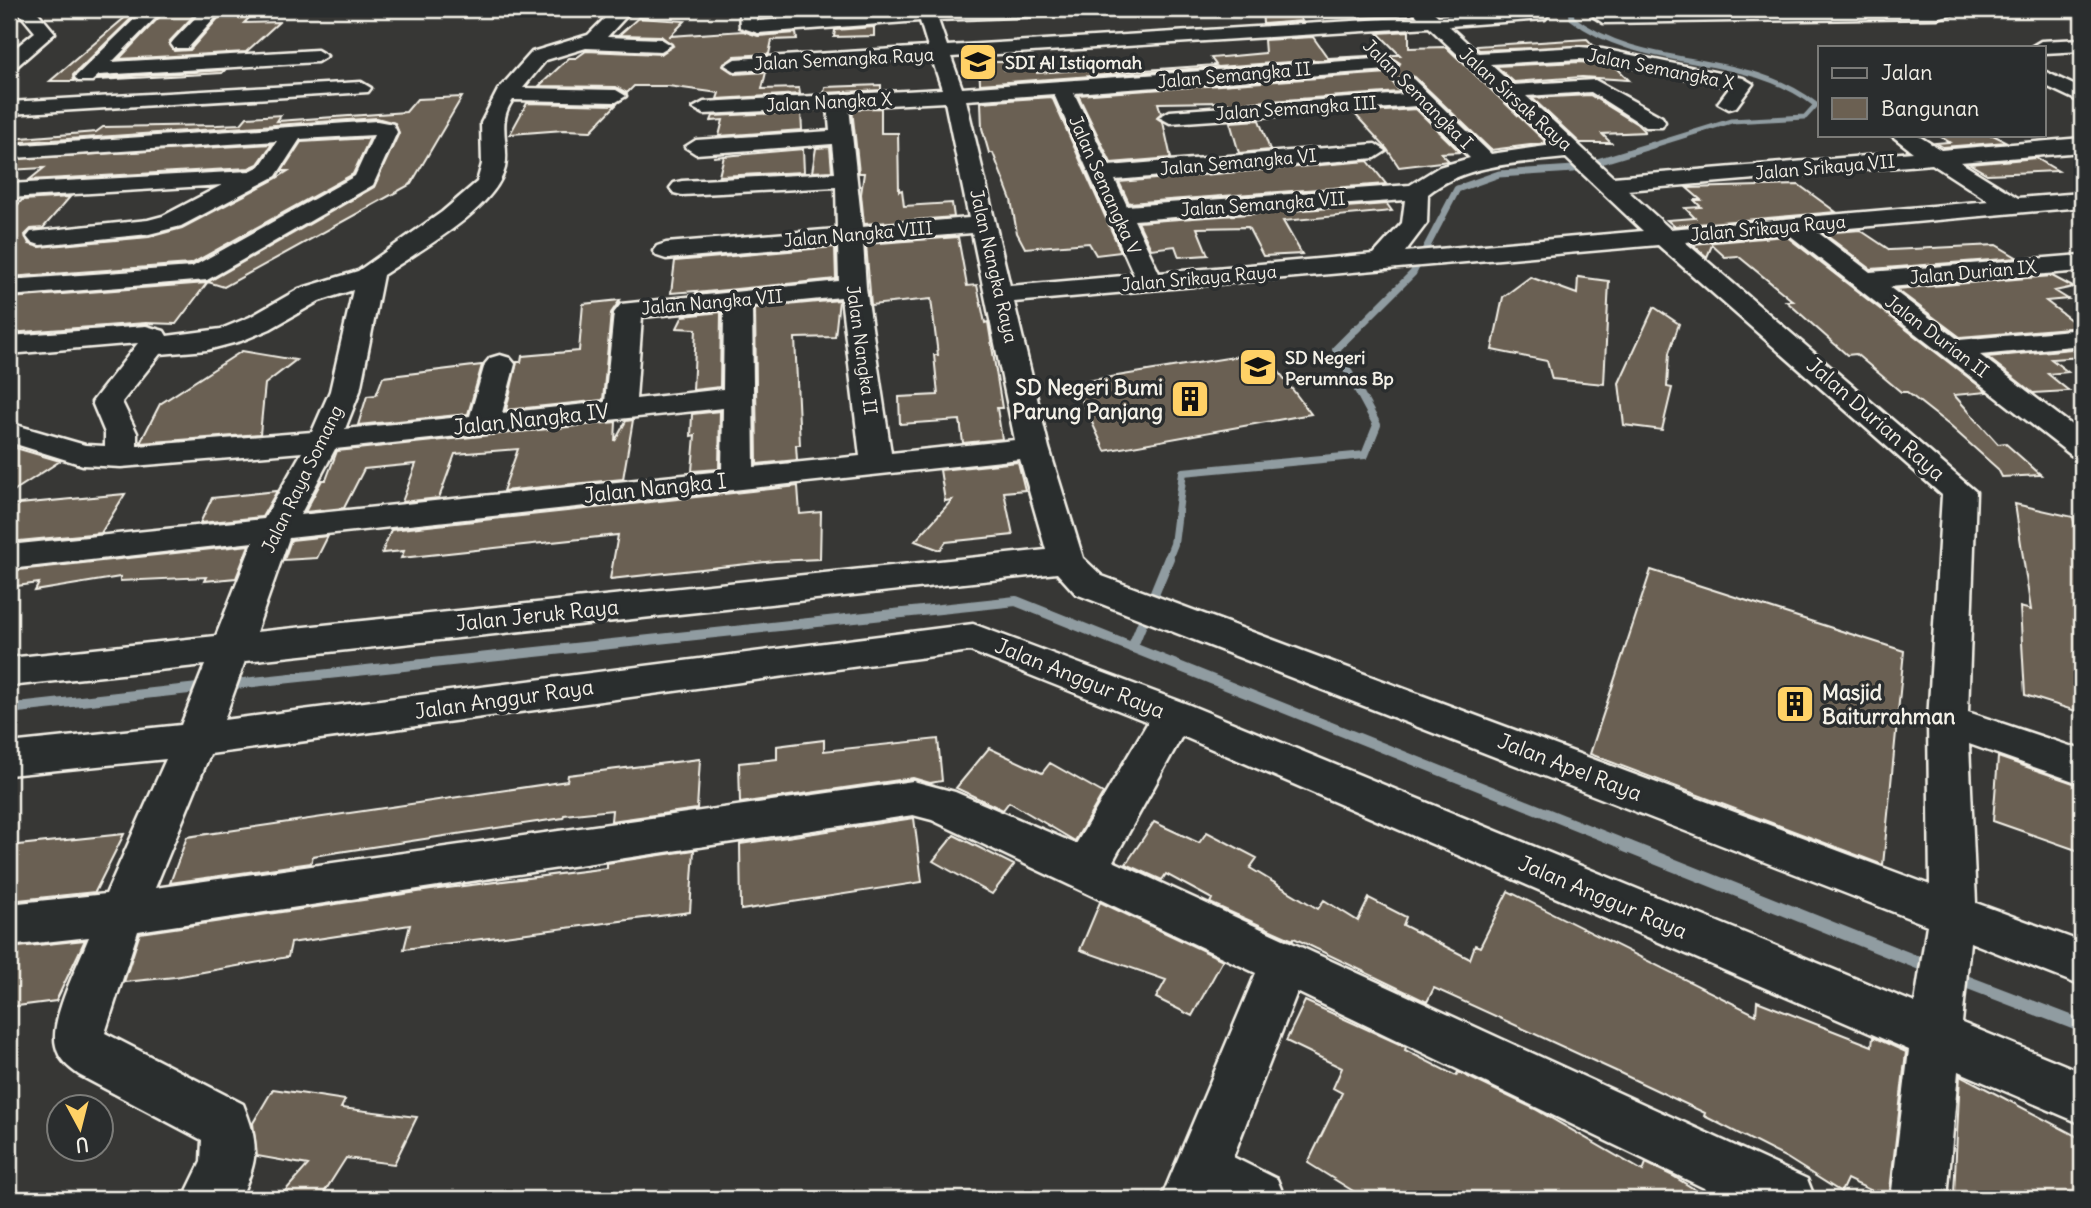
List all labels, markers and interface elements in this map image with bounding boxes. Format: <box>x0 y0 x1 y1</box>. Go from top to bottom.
street label: Jalan Semangka I <box>1358 34 1478 154</box>
school or university icon: SDI Al Istiqomah <box>957 41 999 83</box>
street label: Jalan Sirsak Raya <box>1455 42 1577 156</box>
street label: Jalan Semangka Raya <box>753 43 935 75</box>
street label: Jalan Semangka X <box>1585 43 1737 95</box>
legend <box>1818 46 2046 136</box>
place label: SDI Al Istiqomah <box>1005 51 1143 74</box>
street label: Jalan Semangka II <box>1156 57 1312 93</box>
text: Jalan <box>1881 59 1932 86</box>
street label: Jalan Nangka X <box>765 87 893 117</box>
street label: Jalan Semangka III <box>1214 91 1378 125</box>
text: Bangunan <box>1881 95 1979 122</box>
street label: Jalan Semangka V <box>1064 112 1146 258</box>
street label: Jalan Semangka VI <box>1159 144 1318 180</box>
street label: Jalan Srikaya VII <box>1754 149 1896 185</box>
street label: Jalan Nangka Raya <box>965 187 1023 345</box>
street label: Jalan Semangka VII <box>1180 187 1346 221</box>
street label: Jalan Srikaya Raya <box>1689 210 1847 246</box>
street label: Jalan Nangka VIII <box>782 216 934 252</box>
street label: Jalan Durian IX <box>1909 255 2038 289</box>
street label: Jalan Srikaya Raya <box>1120 260 1278 296</box>
street label: Jalan Nangka VII <box>640 284 784 320</box>
street label: Jalan Nangka II <box>842 284 883 416</box>
street label: Jalan Durian II <box>1881 290 1993 383</box>
school or university icon: SD Negeri Perumnas Bp <box>1237 346 1279 388</box>
place label: SD Negeri Perumnas Bp <box>1285 346 1394 390</box>
street label: Jalan Durian Raya <box>1801 351 1951 487</box>
place label: SD Negeri Bumi Parung Panjang <box>1012 374 1163 425</box>
building icon: SD Negeri Bumi Parung Panjang <box>1169 378 1211 420</box>
street label: Jalan Nangka IV <box>452 397 610 441</box>
street label: Jalan Raya Somang <box>256 401 348 557</box>
street label: Jalan Nangka I <box>582 467 728 509</box>
street label: Jalan Jeruk Raya <box>454 593 620 637</box>
street label: Jalan Anggur Raya <box>991 632 1169 724</box>
street label: Jalan Anggur Raya <box>413 673 595 725</box>
place label: Masjid Baiturrahman <box>1822 679 1955 730</box>
building icon: Masjid Baiturrahman <box>1774 683 1816 725</box>
street label: Jalan Apel Raya <box>1494 727 1646 807</box>
street label: Jalan Anggur Raya <box>1515 849 1691 945</box>
north arrow <box>46 1092 116 1162</box>
text: U <box>74 1132 90 1158</box>

